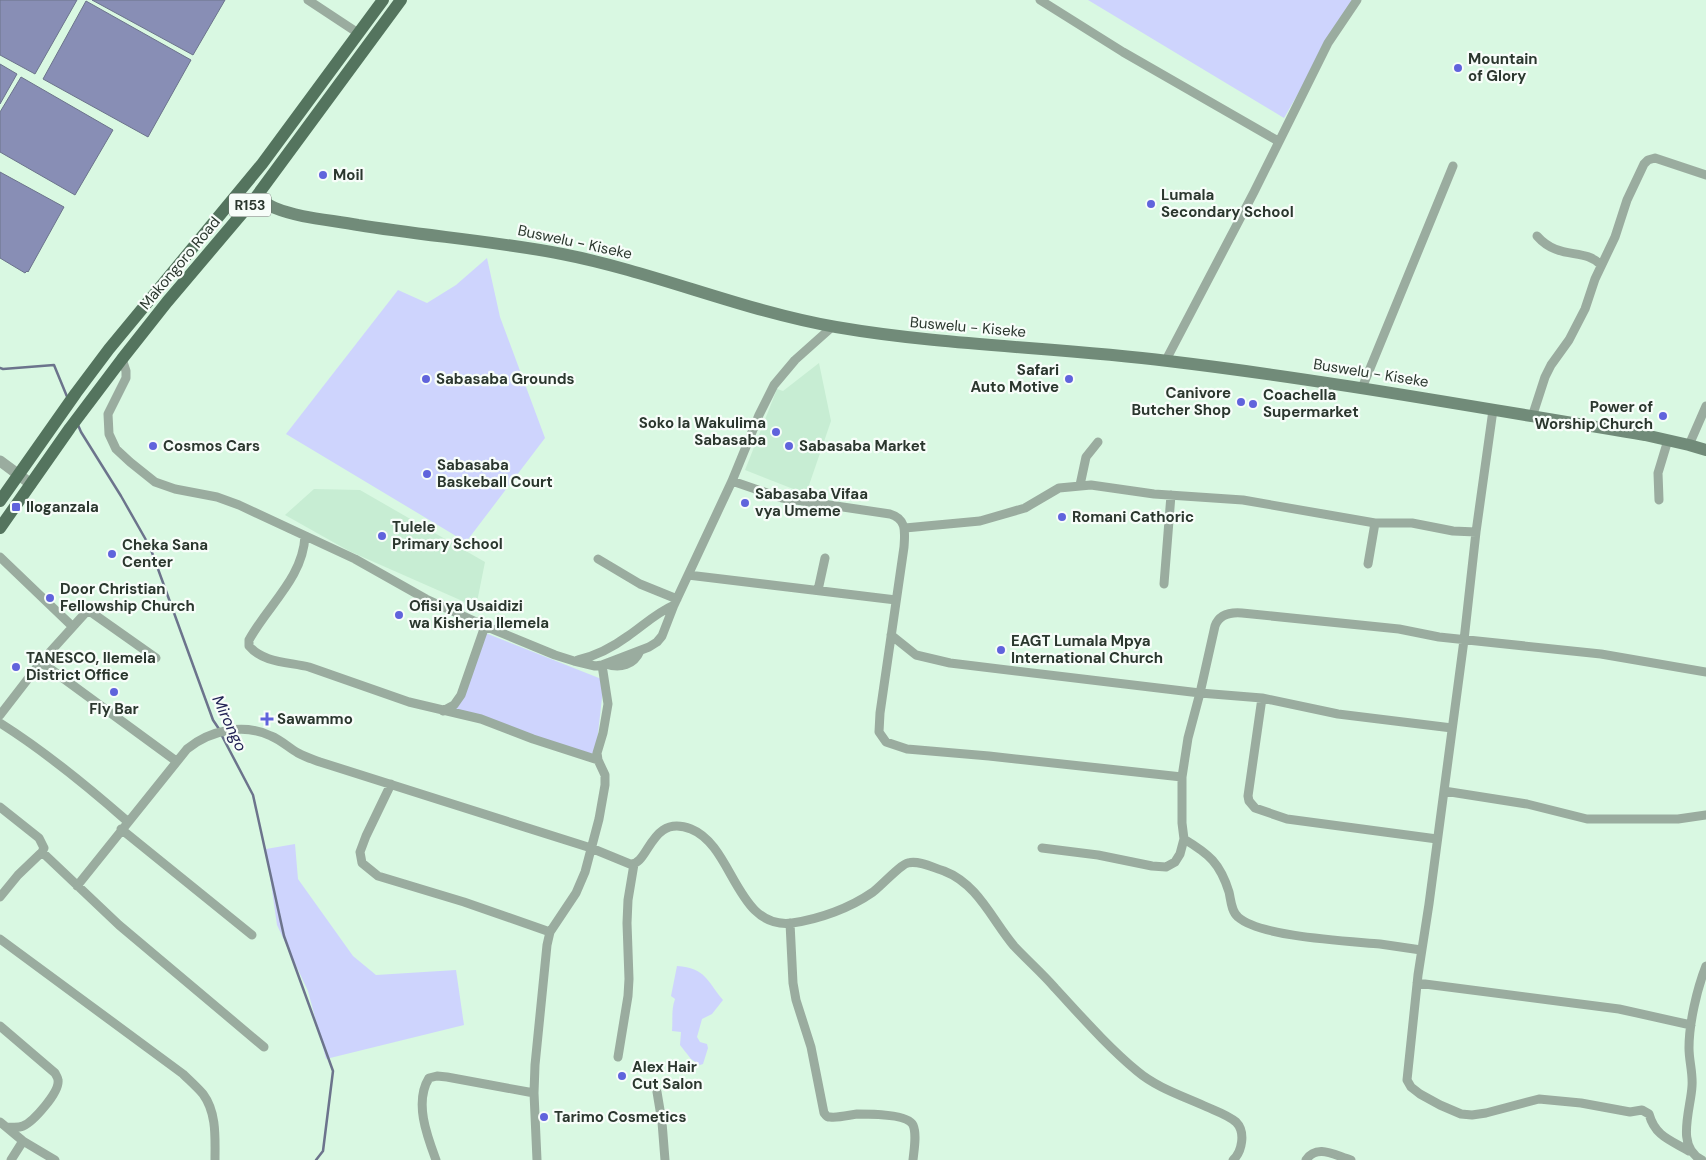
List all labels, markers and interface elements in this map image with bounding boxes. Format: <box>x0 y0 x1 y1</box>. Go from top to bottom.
place label: Mountain of Glory <box>1468 49 1538 86</box>
marker: Mountain of Glory <box>1452 62 1464 74</box>
place label: Moil <box>333 165 364 185</box>
marker: Moil <box>317 169 329 181</box>
place label: Lumala Secondary School <box>1161 185 1294 222</box>
road number: R153 <box>229 194 271 216</box>
marker: Lumala Secondary School <box>1145 198 1157 210</box>
street label: Makongoro Road <box>135 212 225 314</box>
street label: Buswelu - Kiseke <box>516 220 634 264</box>
street label: Buswelu - Kiseke <box>909 312 1027 342</box>
street label: Buswelu - Kiseke <box>1312 354 1430 392</box>
place label: Safari Auto Motive <box>970 360 1059 397</box>
place label: Sabasaba Grounds <box>436 369 575 389</box>
marker: Sabasaba Grounds <box>420 373 432 385</box>
marker: Safari Auto Motive <box>1063 373 1075 385</box>
place label: Canivore Butcher Shop <box>1132 383 1231 420</box>
place label: Coachella Supermarket <box>1263 385 1359 422</box>
marker: Canivore Butcher Shop <box>1235 396 1247 408</box>
place label: Power of Worship Church <box>1535 397 1653 434</box>
marker: Coachella Supermarket <box>1247 398 1259 410</box>
marker: Power of Worship Church <box>1657 410 1669 422</box>
place label: Soko la Wakulima Sabasaba <box>639 413 766 450</box>
marker: Soko la Wakulima Sabasaba <box>770 426 782 438</box>
place label: Cosmos Cars <box>163 436 260 456</box>
place label: Sabasaba Market <box>799 436 926 456</box>
marker: Cosmos Cars <box>147 440 159 452</box>
marker: Sabasaba Market <box>783 440 795 452</box>
place label: Sabasaba Baskeball Court <box>437 455 553 492</box>
marker: Sabasaba Baskeball Court <box>421 468 433 480</box>
place label: Sabasaba Vifaa vya Umeme <box>755 484 868 521</box>
place label: Iloganzala <box>26 497 99 517</box>
marker: Sabasaba Vifaa vya Umeme <box>739 497 751 509</box>
marker: Iloganzala <box>10 501 22 513</box>
place label: Romani Cathoric <box>1072 507 1194 527</box>
marker: Romani Cathoric <box>1056 511 1068 523</box>
place label: Tulele Primary School <box>392 517 503 554</box>
marker: Tulele Primary School <box>376 530 388 542</box>
place label: Cheka Sana Center <box>122 535 208 572</box>
marker: Cheka Sana Center <box>106 548 118 560</box>
place label: Door Christian Fellowship Church <box>60 579 195 616</box>
marker: Door Christian Fellowship Church <box>44 592 56 604</box>
place label: Ofisi ya Usaidizi wa Kisheria Ilemela <box>409 596 549 633</box>
marker: Ofisi ya Usaidizi wa Kisheria Ilemela <box>393 609 405 621</box>
place label: EAGT Lumala Mpya International Church <box>1011 631 1163 668</box>
marker: EAGT Lumala Mpya International Church <box>995 644 1007 656</box>
place label: TANESCO, Ilemela District Office <box>26 648 156 685</box>
marker: TANESCO, Ilemela District Office <box>10 661 22 673</box>
marker: Fly Bar <box>108 686 120 698</box>
water label: Mirongo <box>207 692 252 755</box>
place label: Fly Bar <box>89 699 139 719</box>
place label: Sawammo <box>277 709 353 729</box>
marker: Sawammo <box>261 713 273 725</box>
place label: Alex Hair Cut Salon <box>632 1057 703 1094</box>
marker: Alex Hair Cut Salon <box>616 1070 628 1082</box>
place label: Tarimo Cosmetics <box>554 1107 686 1127</box>
marker: Tarimo Cosmetics <box>538 1111 550 1123</box>

